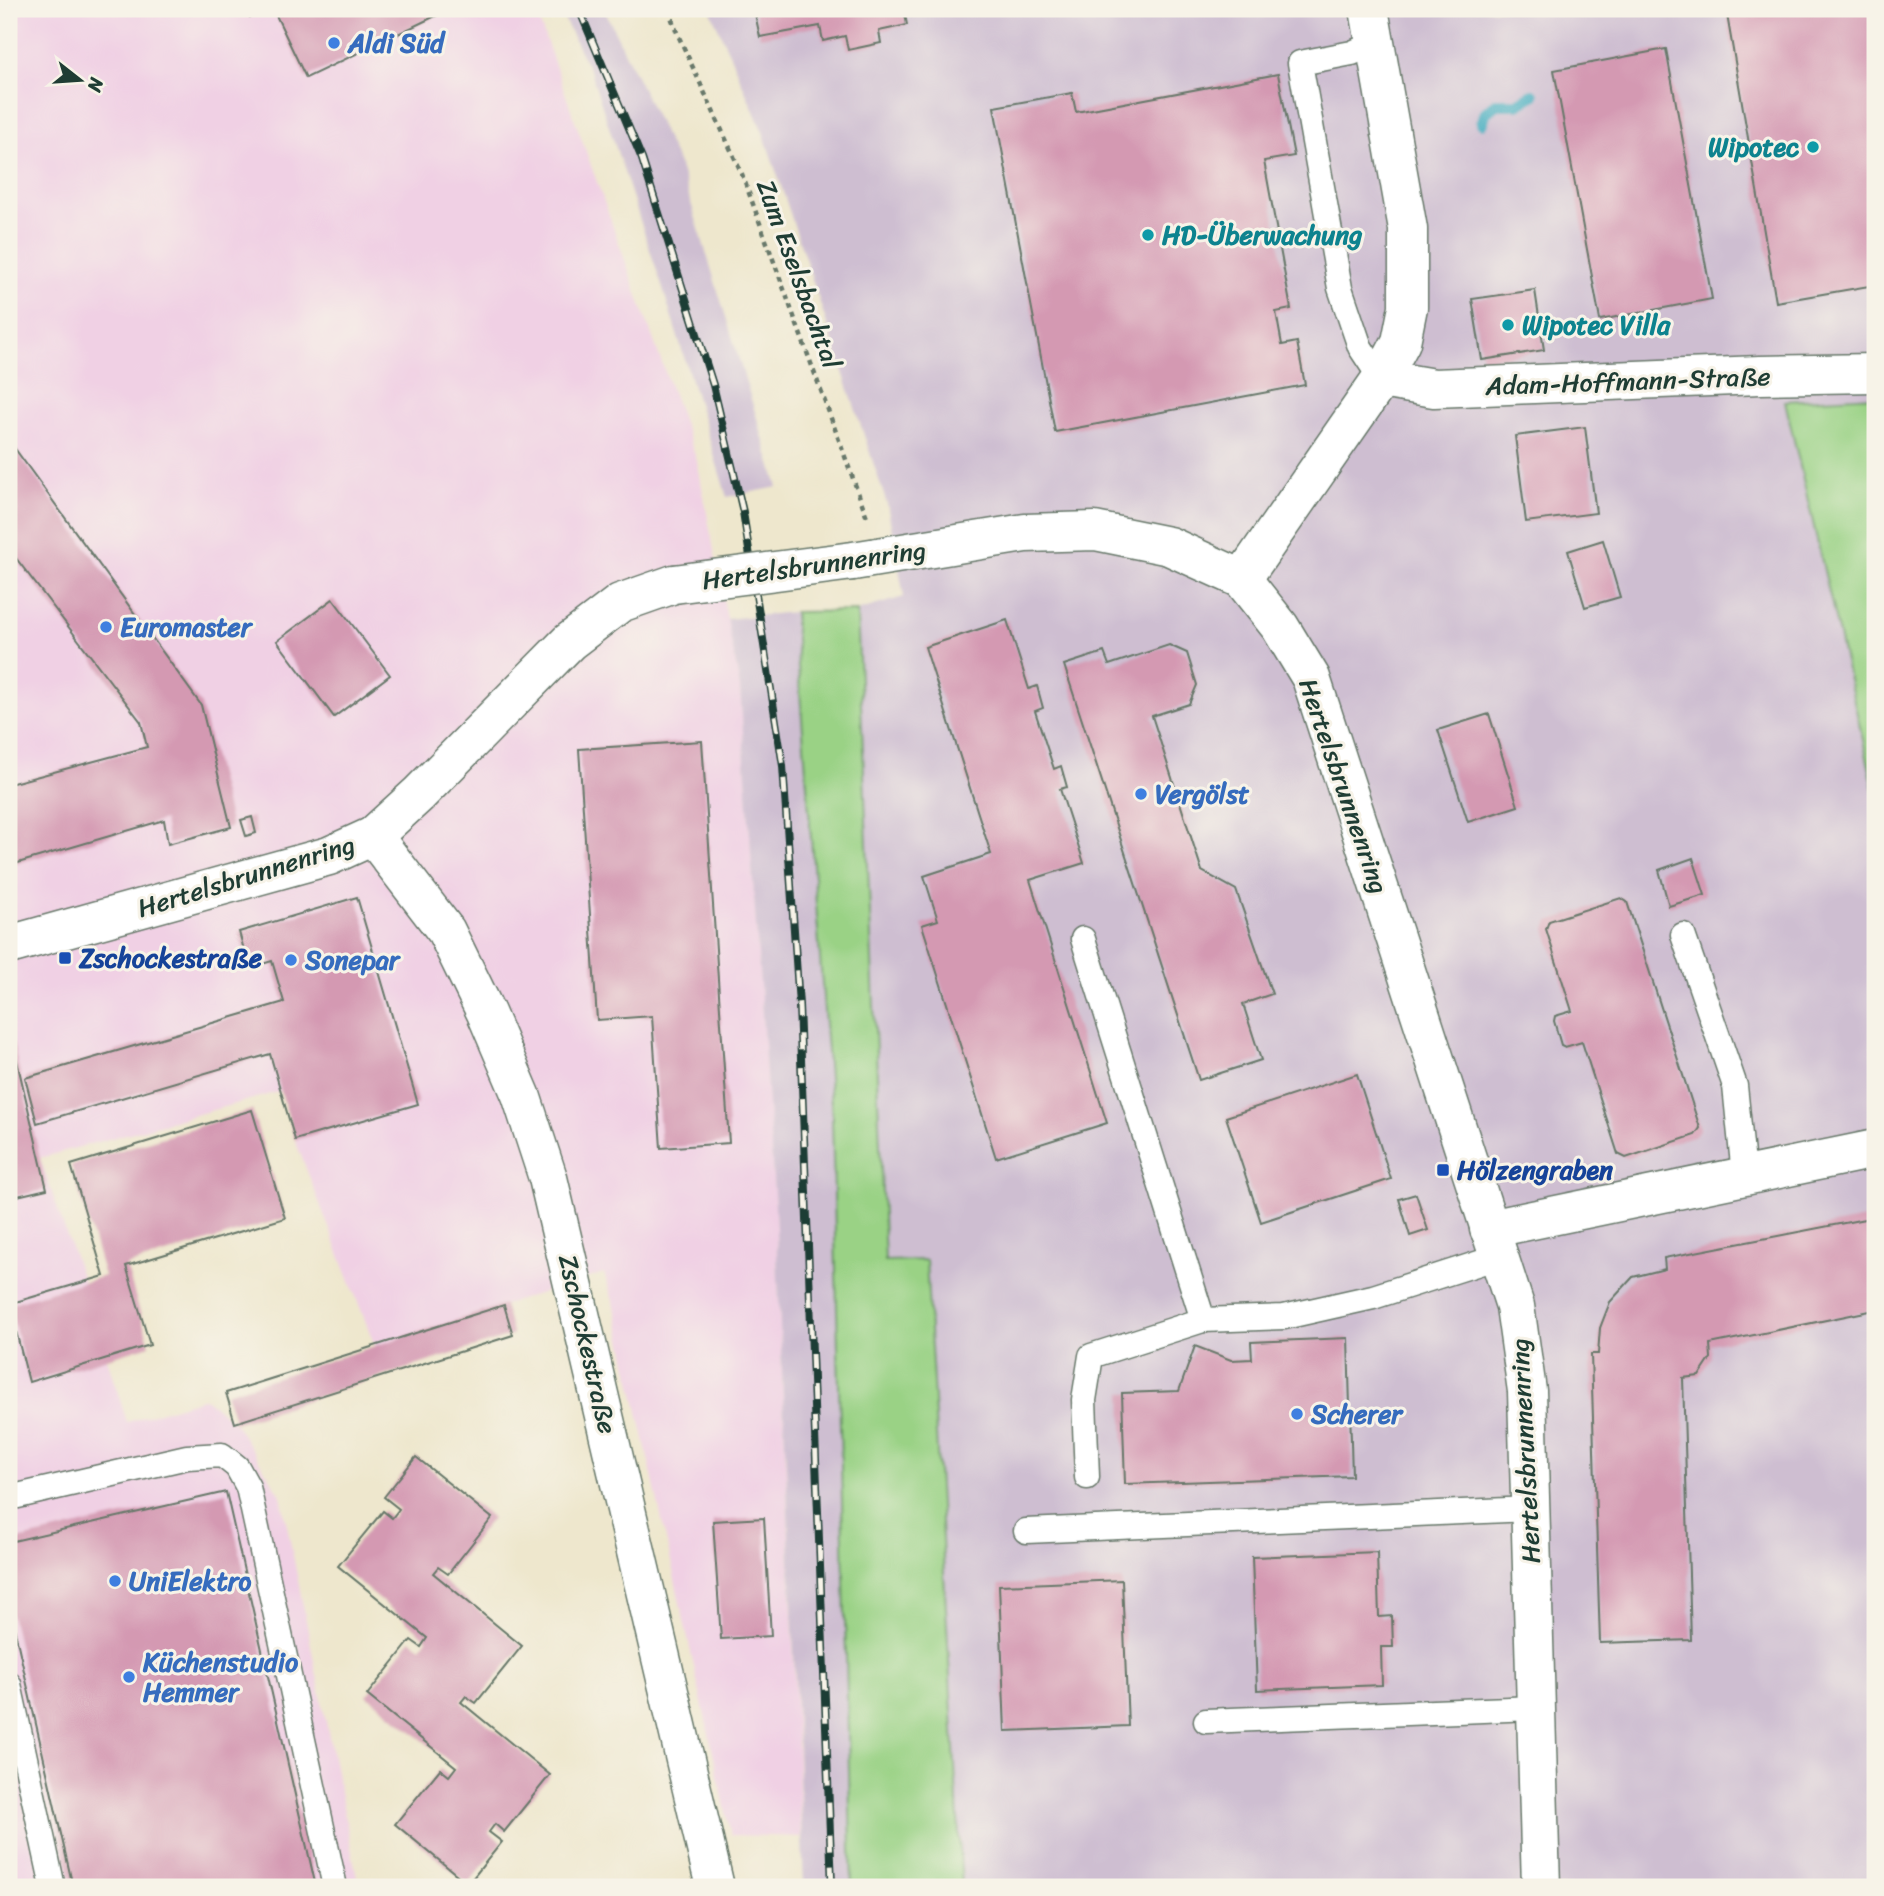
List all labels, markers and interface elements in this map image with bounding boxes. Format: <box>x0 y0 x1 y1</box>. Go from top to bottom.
place label: Aldi Süd <box>347 20 446 66</box>
marker: Aldi Süd <box>326 35 342 51</box>
north arrow <box>46 46 116 116</box>
text: N <box>78 73 114 97</box>
place label: Wipotec <box>1708 124 1800 170</box>
marker: Wipotec <box>1805 139 1821 155</box>
street label: Zum Eselsbachtal <box>743 172 855 376</box>
place label: HD-Überwachung <box>1162 212 1362 258</box>
marker: HD-Überwachung <box>1140 227 1156 243</box>
place label: Wipotec Villa <box>1522 302 1671 348</box>
marker: Wipotec Villa <box>1500 317 1516 333</box>
street label: Adam-Hoffmann-Straße <box>1484 353 1771 409</box>
street label: Hertelsbrunnenring <box>699 527 929 603</box>
place label: Euromaster <box>120 604 254 650</box>
marker: Euromaster <box>98 619 114 635</box>
street label: Hertelsbrunnenring <box>1286 672 1402 900</box>
place label: Vergölst <box>1155 771 1250 817</box>
marker: Vergölst <box>1133 786 1149 802</box>
street label: Hertelsbrunnenring <box>131 821 361 931</box>
place label: Zschockestraße <box>78 935 263 981</box>
place label: Sonepar <box>304 937 402 983</box>
marker: Zschockestraße <box>57 950 73 966</box>
marker: Sonepar <box>283 952 299 968</box>
place label: Hölzengraben <box>1457 1147 1613 1193</box>
marker: Hölzengraben <box>1435 1162 1451 1178</box>
street label: Zschockestraße <box>545 1250 631 1438</box>
street label: Hertelsbrunnenring <box>1496 1337 1554 1565</box>
place label: Scherer <box>1310 1391 1404 1437</box>
marker: Scherer <box>1289 1406 1305 1422</box>
place label: UniElektro <box>129 1558 251 1604</box>
marker: UniElektro <box>107 1573 123 1589</box>
place label: Küchenstudio Hemmer <box>142 1639 299 1715</box>
marker: Küchenstudio Hemmer <box>121 1669 137 1685</box>

